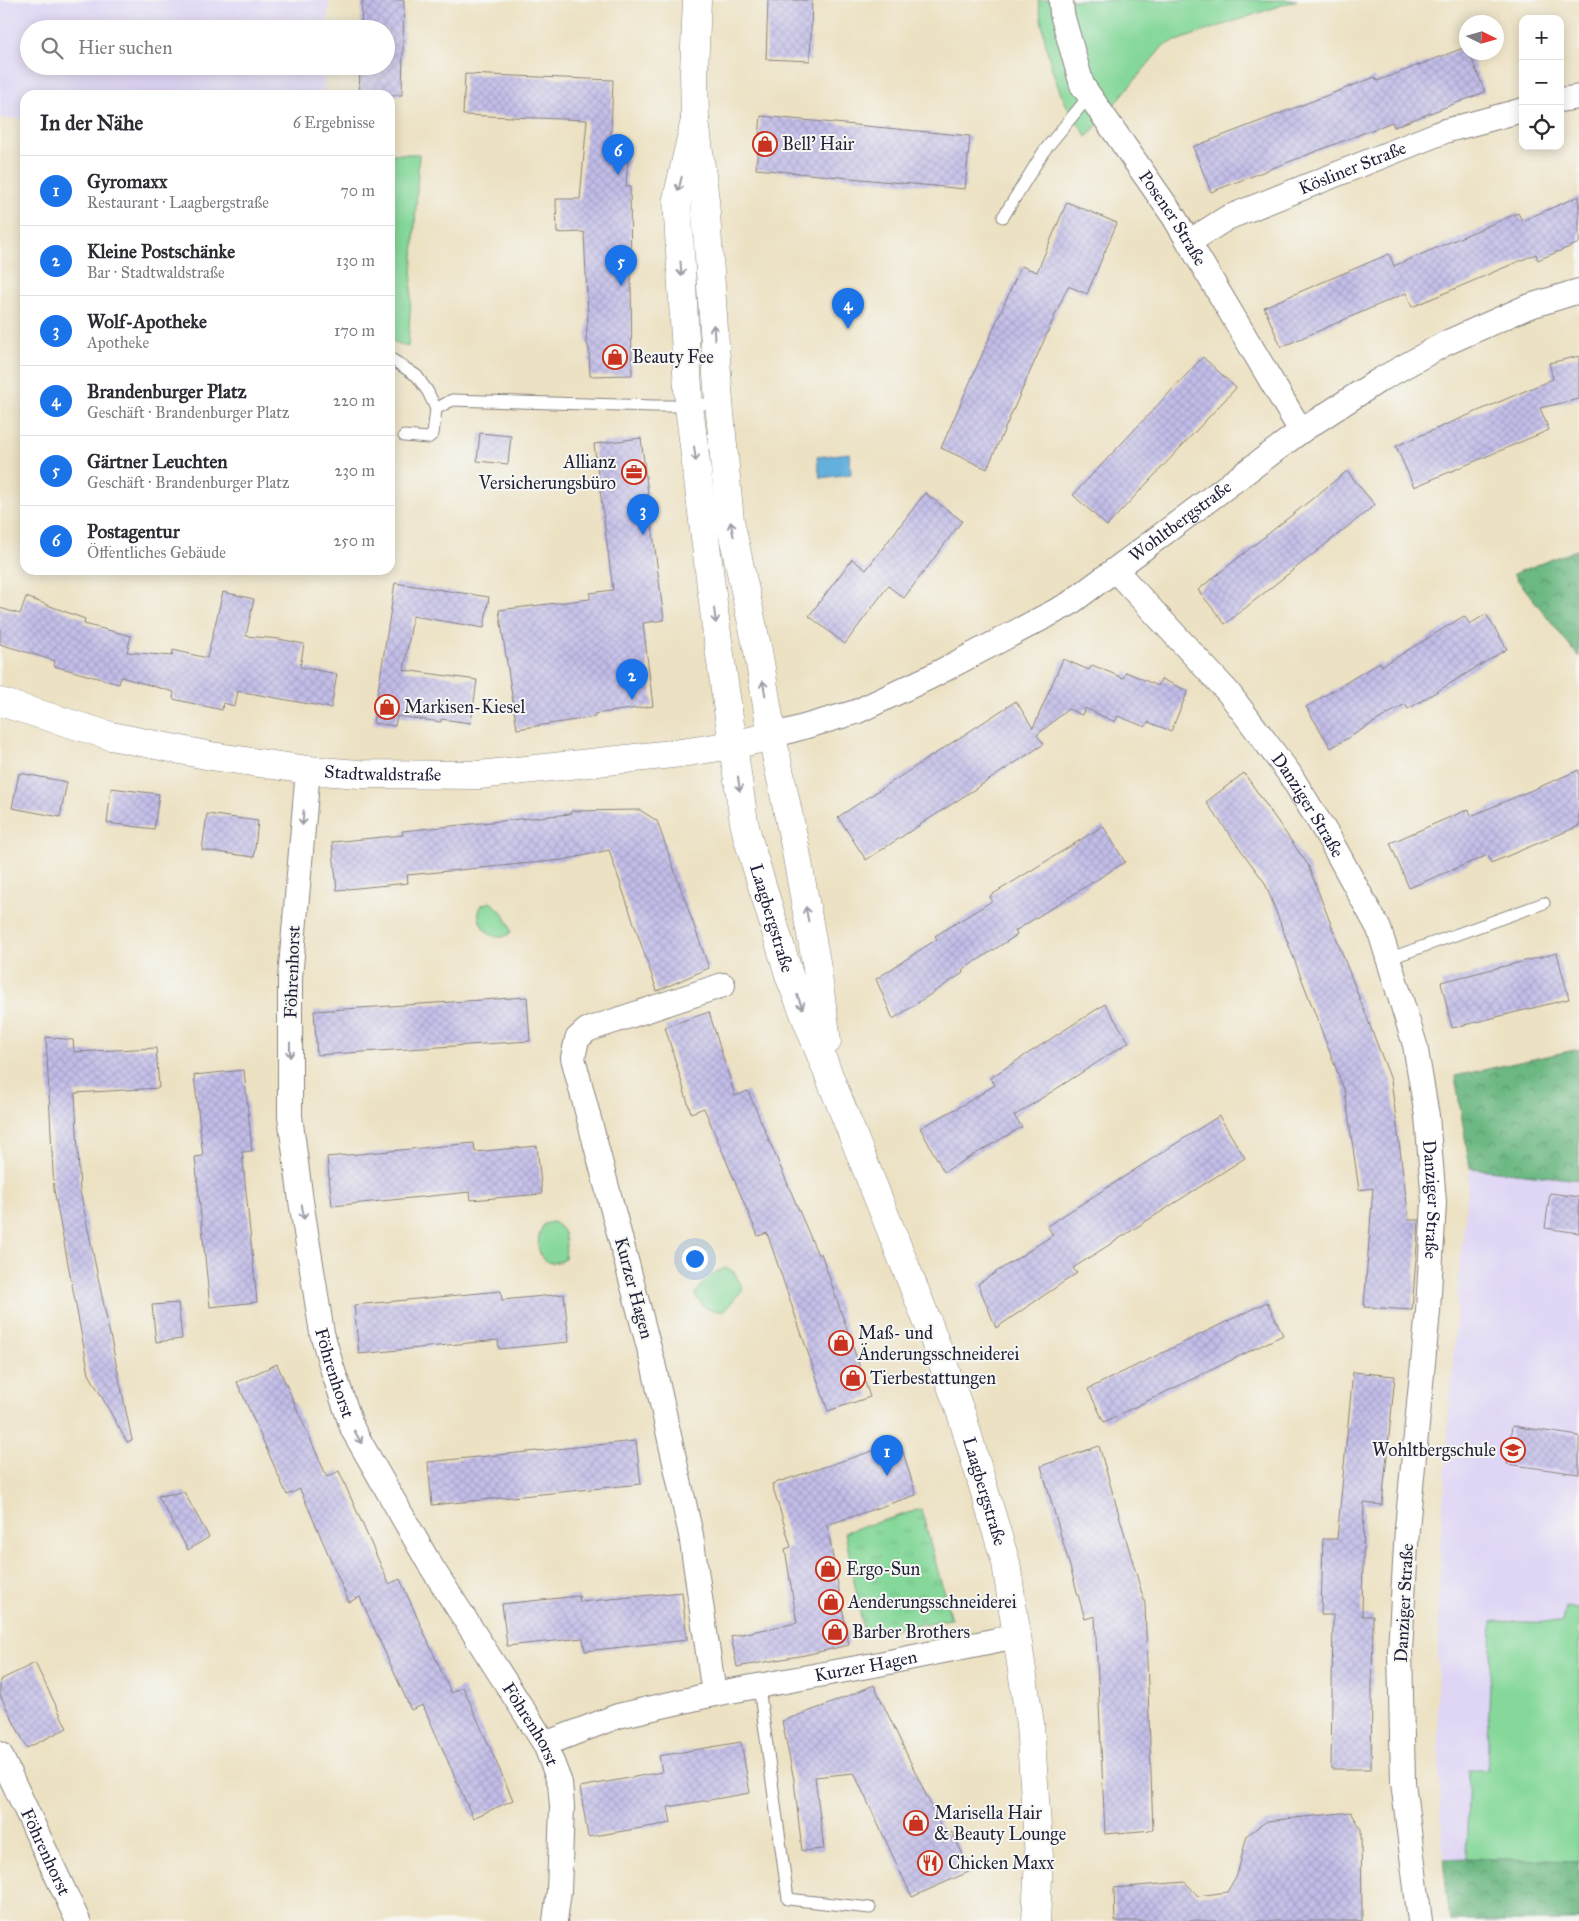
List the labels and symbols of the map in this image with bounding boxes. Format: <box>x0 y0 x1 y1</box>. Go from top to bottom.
north arrow <box>1459 15 1504 60</box>
shop icon: Bell' Hair <box>752 131 778 157</box>
place label: Bell' Hair <box>782 133 855 155</box>
pin: 6 <box>602 134 634 175</box>
street label: Kösliner Straße <box>1295 137 1409 199</box>
street label: Posener Straße <box>1134 166 1211 270</box>
one-way arrow <box>675 176 684 192</box>
pin: 5 <box>605 245 637 286</box>
one-way arrow <box>676 261 685 277</box>
pin: 4 <box>832 288 864 329</box>
one-way arrow <box>710 324 719 340</box>
shop icon: Beauty Fee <box>602 344 628 370</box>
place label: Beauty Fee <box>632 346 714 368</box>
one-way arrow <box>690 446 700 462</box>
place label: Allianz Versicherungsbüro <box>478 451 616 495</box>
office icon: Allianz Versicherungsbüro <box>621 459 647 485</box>
street label: Wohltbergstraße <box>1125 476 1236 566</box>
pin: 3 <box>627 494 659 535</box>
one-way arrow <box>727 521 736 537</box>
one-way arrow <box>710 607 720 623</box>
pin: 2 <box>616 659 648 700</box>
one-way arrow <box>759 680 769 696</box>
shop icon: Markisen-Kiesel <box>374 694 400 720</box>
place label: Markisen-Kiesel <box>404 696 525 718</box>
street label: Danziger Straße <box>1267 749 1349 861</box>
street label: Stadtwaldstraße <box>323 760 441 786</box>
one-way arrow <box>734 775 744 791</box>
one-way arrow <box>298 810 308 826</box>
street label: Laagbergstraße <box>745 861 799 975</box>
one-way arrow <box>802 906 812 922</box>
street label: Föhrenhorst <box>279 924 305 1019</box>
one-way arrow <box>796 994 805 1009</box>
one-way arrow <box>285 1042 295 1058</box>
street label: Danziger Straße <box>1418 1139 1445 1260</box>
one-way arrow <box>298 1204 308 1220</box>
street label: Kurzer Hagen <box>609 1235 658 1342</box>
your location <box>682 1246 708 1272</box>
place label: Maß- und Änderungsschneiderei <box>857 1322 1019 1366</box>
street label: Föhrenhorst <box>310 1325 359 1422</box>
shop icon: Maß- und Änderungsschneiderei <box>828 1330 854 1356</box>
shop icon: Tierbestattungen <box>840 1365 866 1391</box>
place label: Tierbestattungen <box>870 1367 996 1390</box>
one-way arrow <box>353 1429 363 1443</box>
street label: Laagbergstraße <box>958 1434 1011 1548</box>
pin: 1 <box>871 1435 903 1476</box>
school or university icon: Wohltbergschule <box>1500 1437 1526 1463</box>
place label: Wohltbergschule <box>1372 1439 1496 1462</box>
street label: Danziger Straße <box>1390 1543 1419 1663</box>
shop icon: Ergo-Sun <box>815 1556 841 1582</box>
place label: Ergo-Sun <box>846 1558 921 1581</box>
shop icon: Aenderungsschneiderei <box>818 1589 844 1615</box>
place label: Aenderungsschneiderei <box>847 1591 1017 1614</box>
shop icon: Barber Brothers <box>822 1619 848 1645</box>
place label: Barber Brothers <box>852 1621 970 1643</box>
street label: Kurzer Hagen <box>813 1645 919 1687</box>
street label: Föhrenhorst <box>497 1678 564 1770</box>
place label: Marisella Hair & Beauty Lounge <box>934 1802 1066 1846</box>
street label: Föhrenhorst <box>16 1805 76 1899</box>
shop icon: Marisella Hair & Beauty Lounge <box>903 1810 929 1836</box>
restaurant icon: Chicken Maxx <box>917 1850 943 1876</box>
place label: Chicken Maxx <box>948 1852 1054 1874</box>

